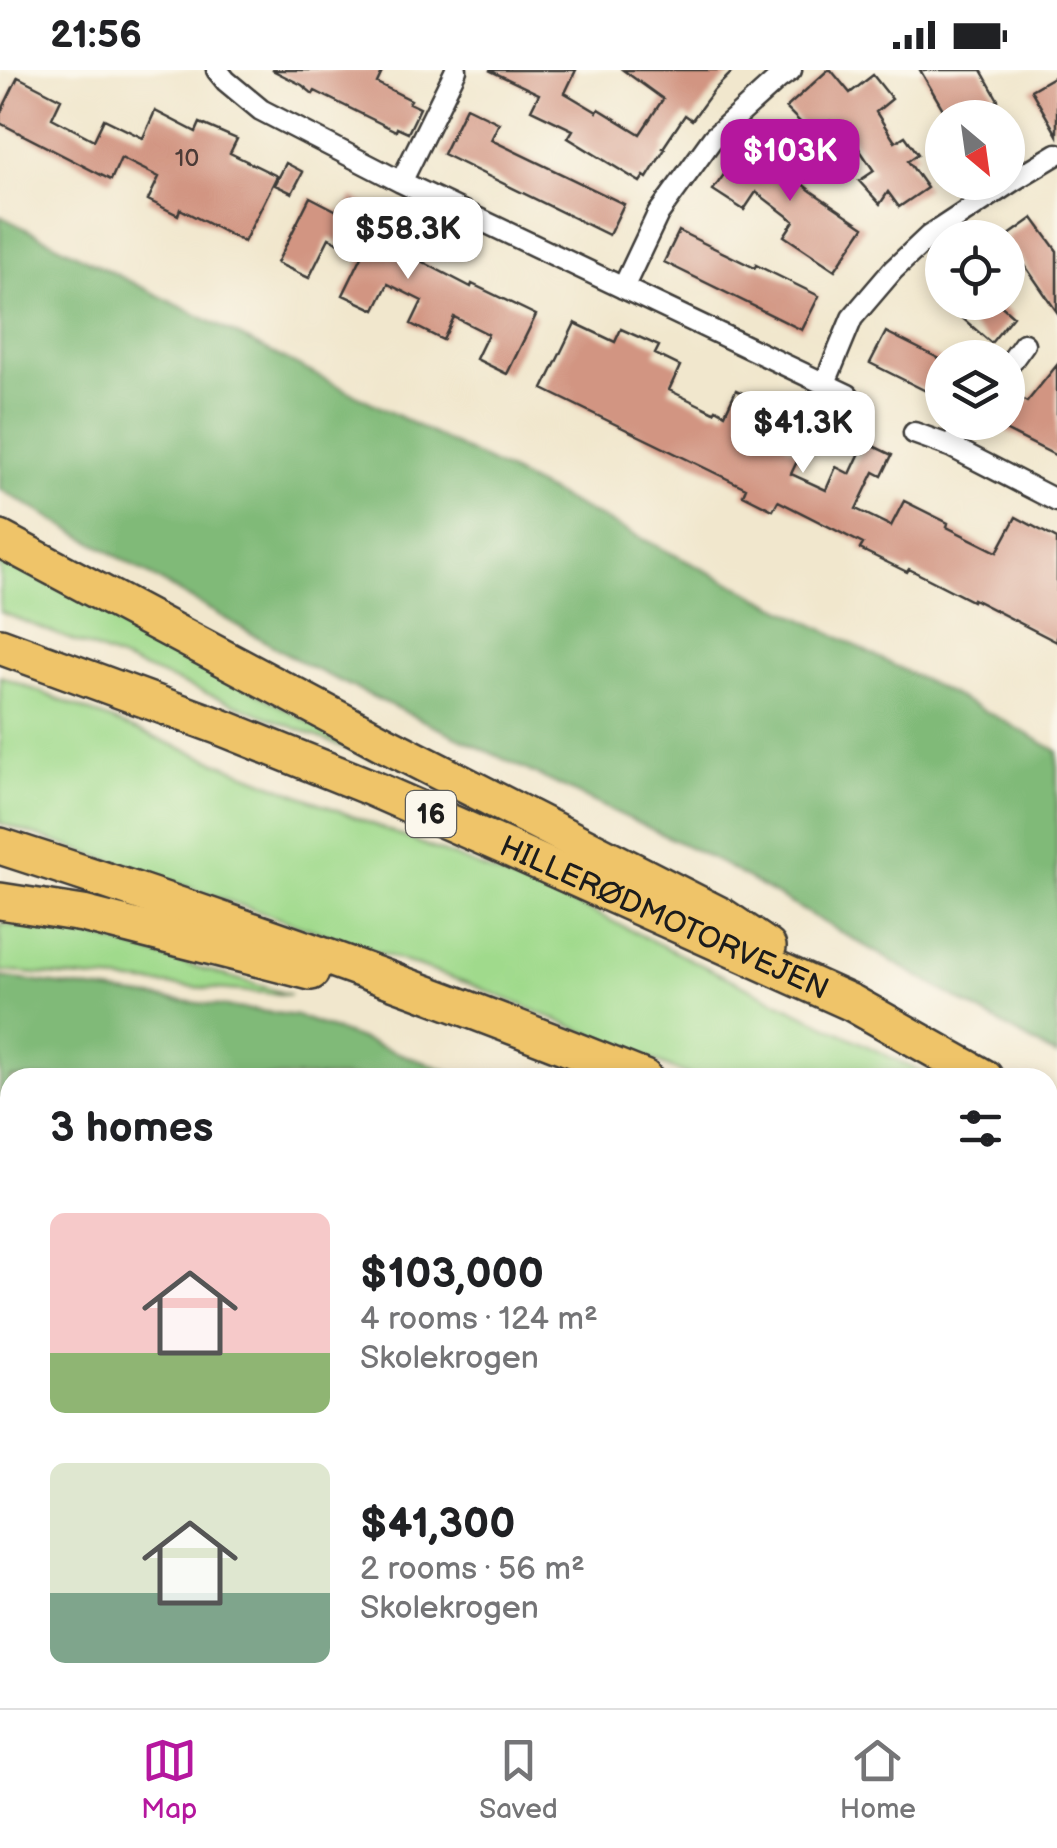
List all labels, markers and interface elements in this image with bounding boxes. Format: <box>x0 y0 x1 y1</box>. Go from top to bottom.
text: 21:56 <box>50 13 142 58</box>
north arrow <box>925 100 1025 200</box>
map controls <box>925 100 1025 440</box>
pin: $103K <box>720 119 860 204</box>
text: $103K <box>743 132 837 171</box>
house number: 10 <box>175 143 199 174</box>
pin: $58.3K <box>327 197 489 282</box>
text: $58.3K <box>355 210 461 249</box>
button: locate <box>925 220 1025 320</box>
button: layers <box>925 340 1025 440</box>
pin: $41.3K <box>722 391 884 476</box>
text: $41.3K <box>753 404 853 443</box>
road number: 16 <box>406 791 456 837</box>
street label: HILLERØDMOTORVEJEN <box>494 829 834 1008</box>
icon: filters <box>953 1101 1008 1156</box>
text: 3 homes <box>50 1103 213 1154</box>
text: $103,000 <box>360 1249 544 1300</box>
icon: home <box>130 1253 250 1373</box>
text: 4 rooms · 124 m² <box>360 1300 598 1339</box>
text: Skolekrogen <box>360 1339 539 1378</box>
text: $41,300 <box>360 1499 515 1550</box>
icon: home <box>130 1503 250 1623</box>
text: 2 rooms · 56 m² <box>360 1550 585 1589</box>
text: Skolekrogen <box>360 1589 539 1628</box>
tab: Map <box>141 1733 197 1826</box>
tab: Saved <box>479 1733 558 1826</box>
tab: Home <box>840 1733 916 1826</box>

